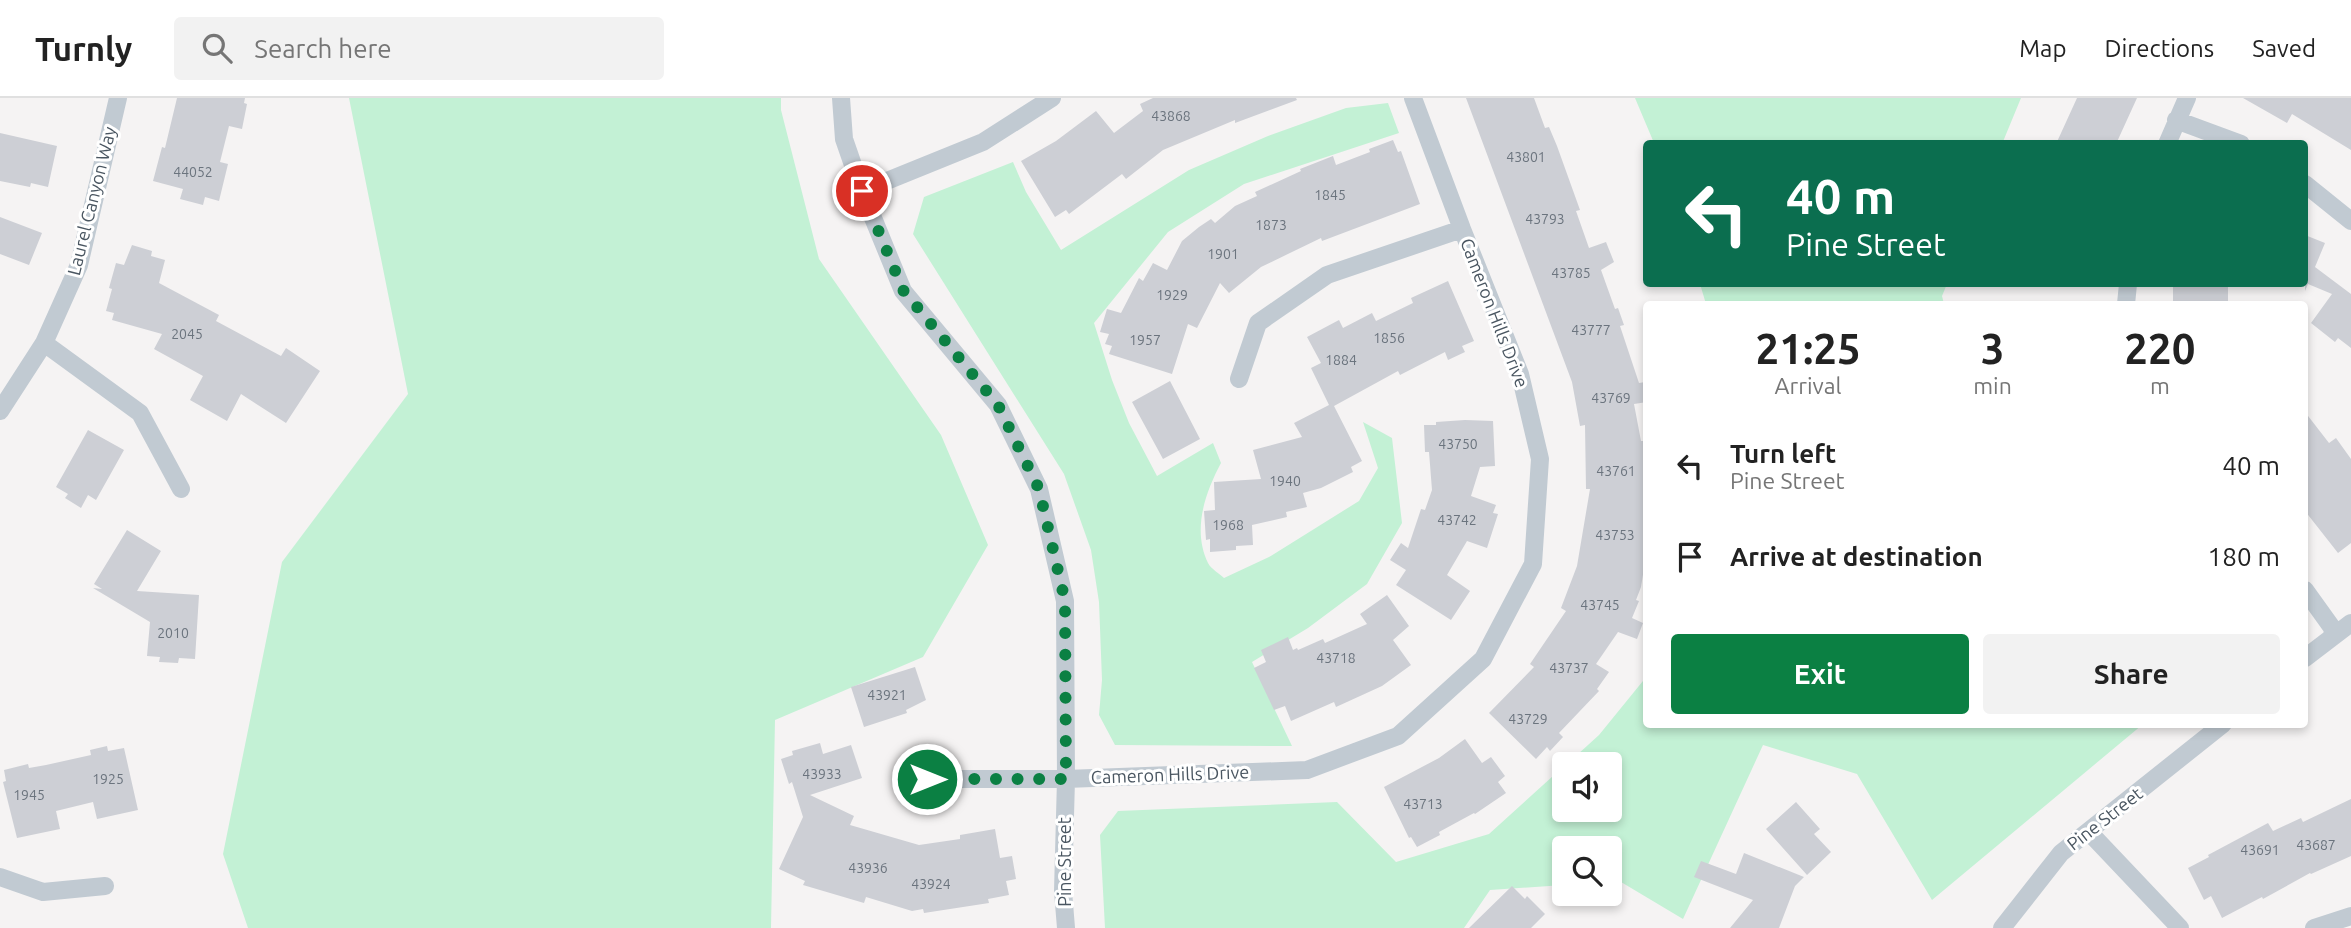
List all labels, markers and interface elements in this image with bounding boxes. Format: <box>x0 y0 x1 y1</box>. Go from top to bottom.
search box <box>174 17 664 80</box>
icon: search <box>198 29 236 67</box>
text: Turnly <box>35 30 132 67</box>
text: Search here <box>254 34 392 63</box>
text: Map <box>2019 35 2066 62</box>
text: Directions <box>2104 35 2214 62</box>
text: Saved <box>2252 35 2316 62</box>
house number: 43868 <box>1151 108 1191 124</box>
street label: Laurel Canyon Way <box>63 124 119 277</box>
house number: 43801 <box>1506 149 1546 165</box>
pin <box>832 161 892 221</box>
house number: 44052 <box>173 164 213 180</box>
icon: left <box>1671 168 1762 259</box>
text: 40 m <box>1786 168 1895 223</box>
icon: arrive <box>843 172 881 210</box>
house number: 1845 <box>1314 187 1346 203</box>
house number: 43793 <box>1525 211 1565 227</box>
house number: 1873 <box>1255 217 1287 233</box>
text: Pine Street <box>1786 226 1946 262</box>
street label: Cameron Hills Drive <box>1457 235 1533 390</box>
house number: 1901 <box>1207 246 1239 262</box>
house number: 43785 <box>1551 265 1591 281</box>
house number: 1929 <box>1156 287 1188 303</box>
house number: 43777 <box>1571 322 1611 338</box>
text: 21:25 <box>1756 325 1861 372</box>
text: 3 <box>1981 325 2004 372</box>
text: 220 <box>2124 325 2195 372</box>
house number: 2045 <box>171 326 203 342</box>
house number: 1856 <box>1373 330 1405 346</box>
house number: 1957 <box>1129 332 1161 348</box>
house number: 1884 <box>1325 352 1357 368</box>
text: Arrival <box>1775 373 1842 398</box>
text: min <box>1973 373 2012 398</box>
text: m <box>2150 373 2170 398</box>
house number: 43769 <box>1591 390 1631 406</box>
house number: 43750 <box>1438 436 1478 452</box>
text: Turn left <box>1730 439 1836 468</box>
icon: left <box>1671 447 1709 485</box>
text: 40 m <box>2222 451 2280 480</box>
house number: 43761 <box>1596 463 1636 479</box>
text: Pine Street <box>1730 468 1845 493</box>
house number: 1940 <box>1269 473 1301 489</box>
house number: 43742 <box>1437 512 1477 528</box>
house number: 1968 <box>1212 517 1244 533</box>
house number: 43753 <box>1595 527 1635 543</box>
icon: arrive <box>1671 538 1709 576</box>
text: Arrive at destination <box>1730 542 1983 571</box>
text: 180 m <box>2208 542 2280 571</box>
house number: 43745 <box>1580 597 1620 613</box>
house number: 2010 <box>157 625 189 641</box>
button: Exit <box>1671 634 1969 714</box>
button: Share <box>1983 634 2280 714</box>
house number: 43718 <box>1316 650 1356 666</box>
house number: 43737 <box>1549 660 1589 676</box>
house number: 43921 <box>867 687 907 703</box>
house number: 43729 <box>1508 711 1548 727</box>
position arrow <box>890 742 964 816</box>
map controls <box>1552 752 1622 906</box>
button: sound <box>1552 752 1622 822</box>
street label: Cameron Hills Drive <box>1090 761 1249 787</box>
house number: 43933 <box>802 766 842 782</box>
house number: 1925 <box>92 771 124 787</box>
street label: Pine Street <box>2063 783 2146 854</box>
house number: 1945 <box>13 787 45 803</box>
house number: 43713 <box>1403 796 1443 812</box>
street label: Pine Street <box>1054 817 1074 907</box>
button: search <box>1552 836 1622 906</box>
house number: 43687 <box>2296 837 2336 853</box>
house number: 43691 <box>2240 842 2280 858</box>
house number: 43936 <box>848 860 888 876</box>
house number: 43924 <box>911 876 951 892</box>

